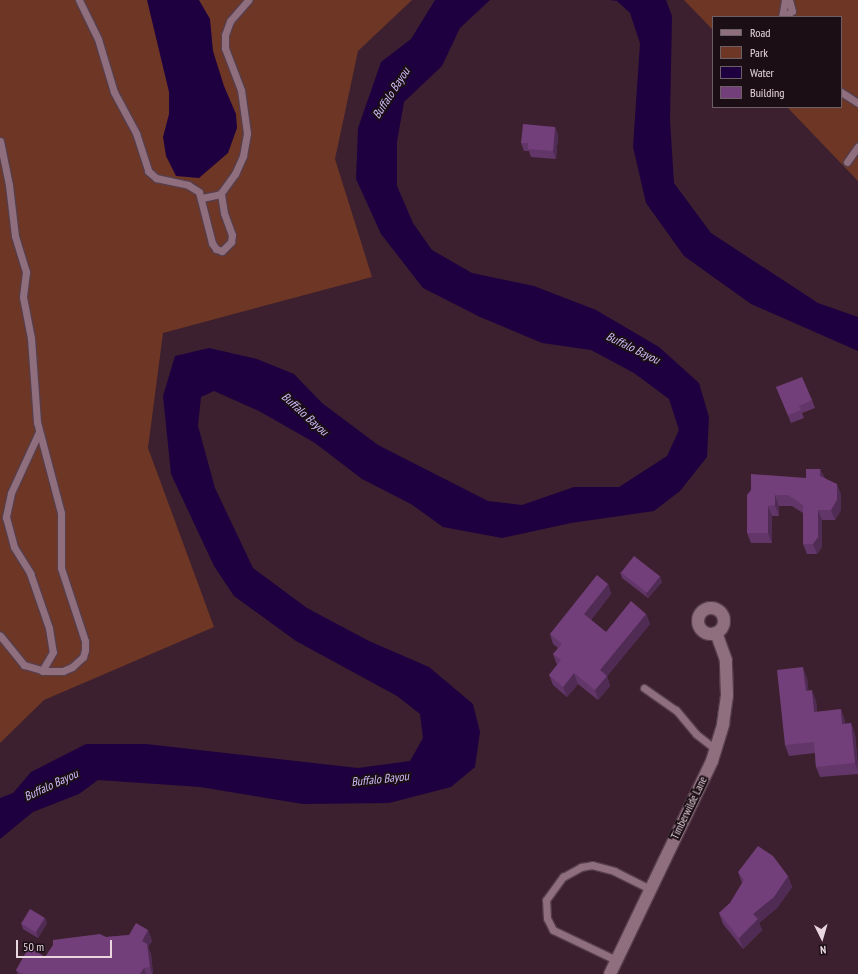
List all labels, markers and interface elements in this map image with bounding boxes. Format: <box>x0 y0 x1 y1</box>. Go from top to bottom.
legend <box>712 16 842 108</box>
text: Road <box>750 25 770 40</box>
text: Park <box>750 45 768 60</box>
water label: Buffalo Bayou <box>369 65 413 121</box>
text: Water <box>750 65 774 80</box>
text: Building <box>750 85 785 100</box>
water label: Buffalo Bayou <box>604 329 662 367</box>
water label: Buffalo Bayou <box>279 389 331 439</box>
water label: Buffalo Bayou <box>22 766 80 804</box>
water label: Buffalo Bayou <box>351 769 409 789</box>
street label: Timberwilde Lane <box>668 775 710 841</box>
north arrow <box>802 918 842 958</box>
scale bar <box>18 932 114 958</box>
text: 50 m <box>23 939 44 954</box>
text: N <box>819 943 827 957</box>

